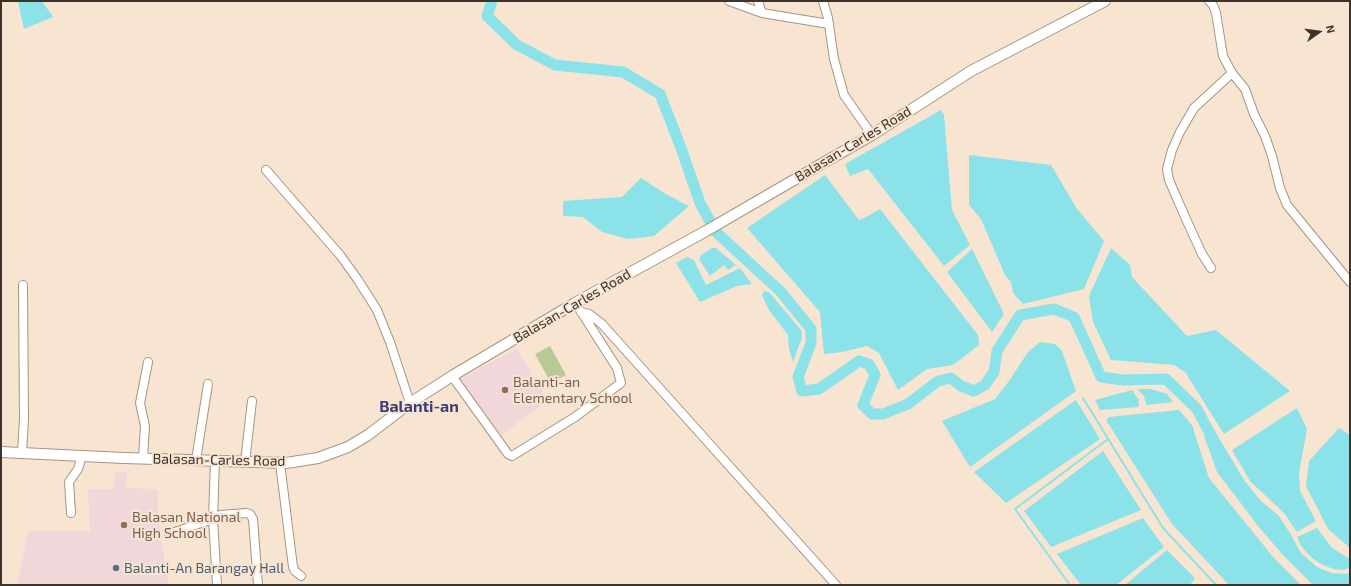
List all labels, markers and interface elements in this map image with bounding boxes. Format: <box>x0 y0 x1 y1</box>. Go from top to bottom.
north arrow <box>1299 12 1339 52</box>
text: N <box>1324 24 1338 34</box>
street label: Balasan-Carles Road <box>792 103 914 185</box>
street label: Balasan-Carles Road <box>510 266 634 346</box>
place label: Balanti-an Elementary School <box>513 374 632 406</box>
marker: Balanti-an Elementary School <box>500 385 510 395</box>
district label: Balanti-an <box>379 397 459 417</box>
street label: Balasan-Carles Road <box>152 450 286 470</box>
place label: Balasan National High School <box>132 509 241 542</box>
marker: Balasan National High School <box>119 520 129 530</box>
place label: Balanti-An Barangay Hall <box>124 560 285 576</box>
marker: Balanti-An Barangay Hall <box>111 563 121 573</box>

